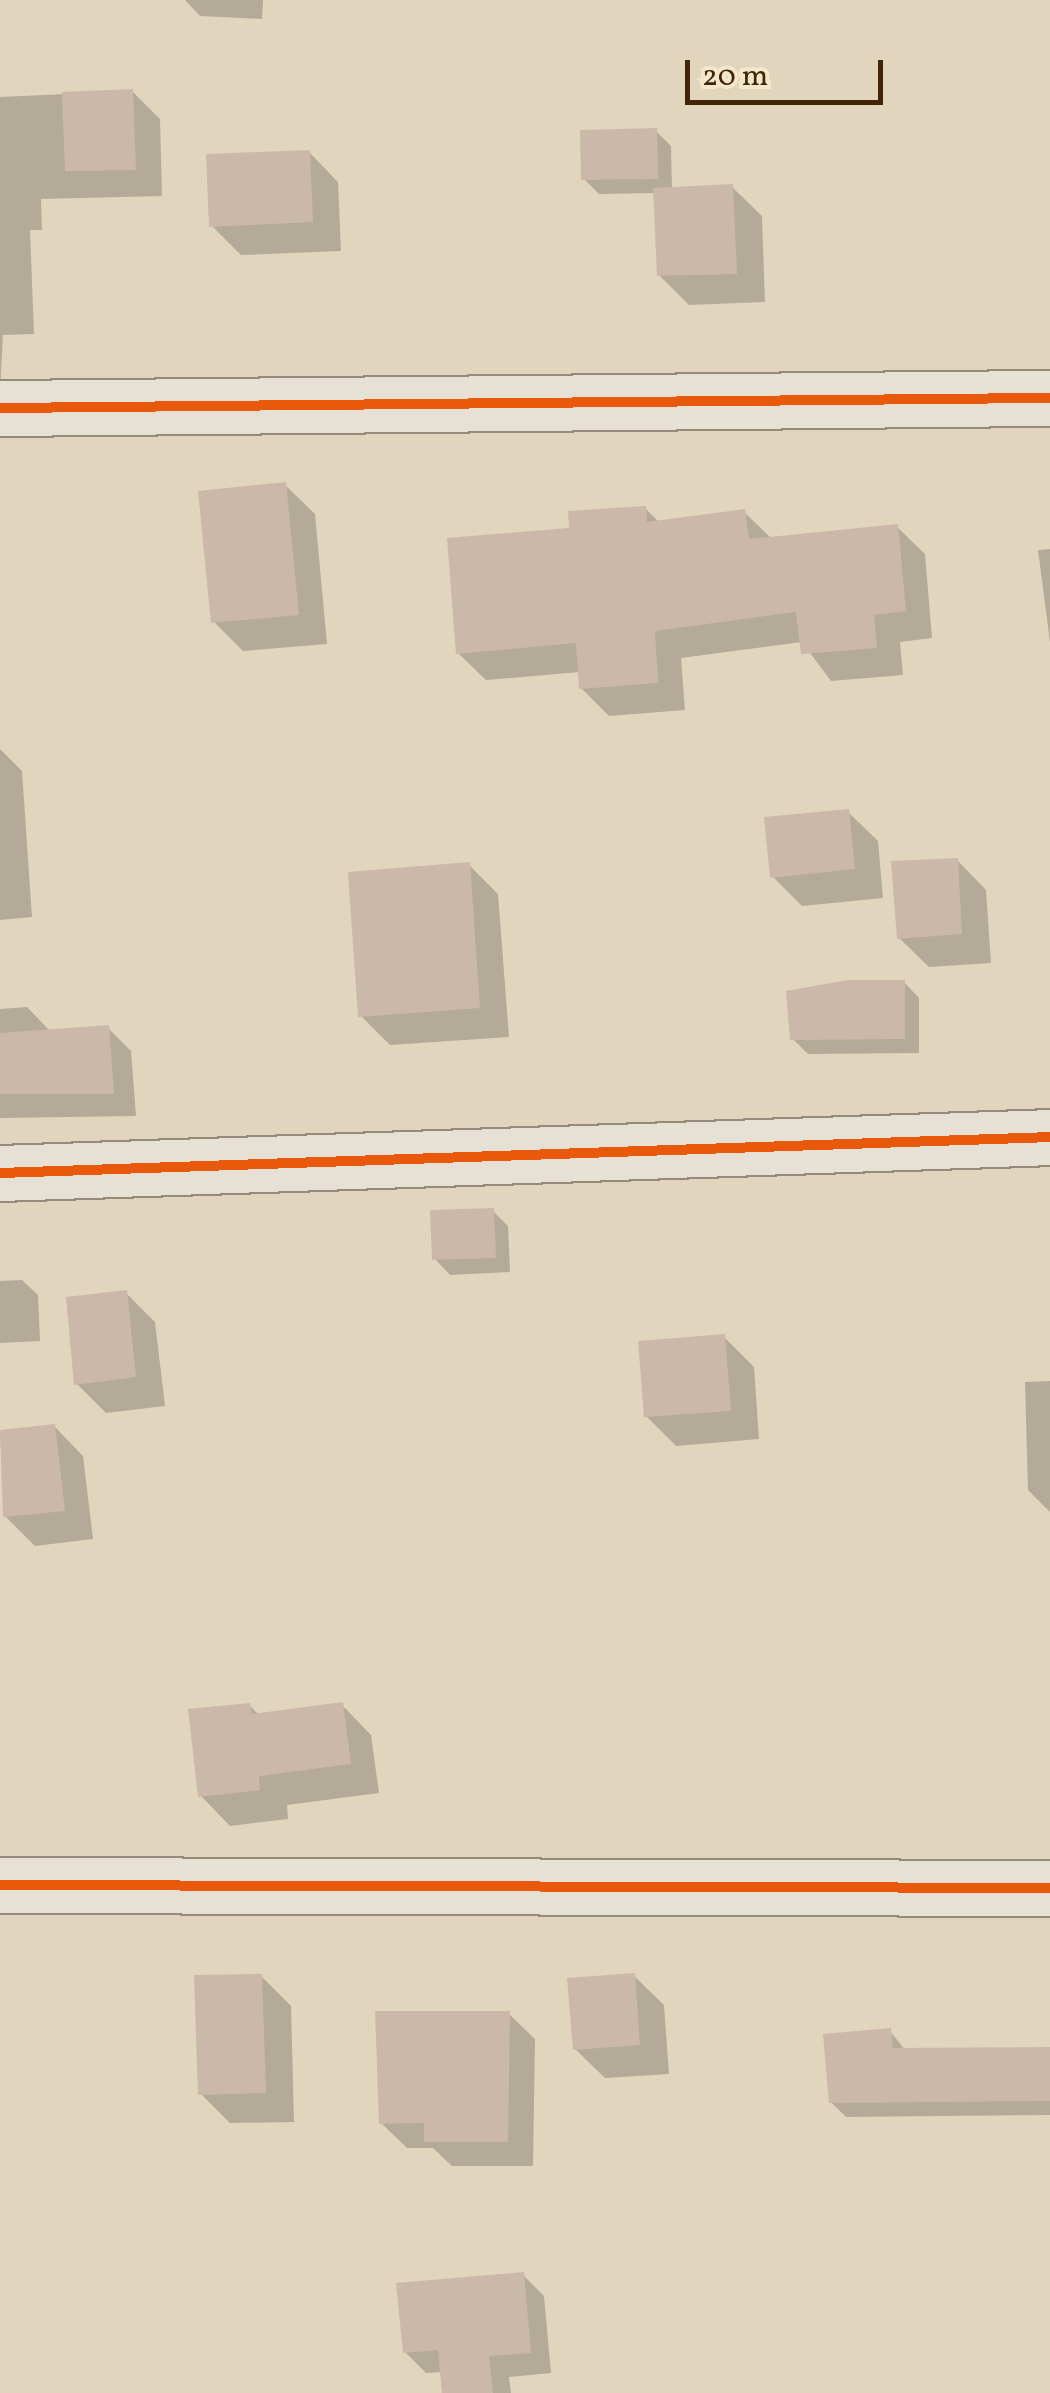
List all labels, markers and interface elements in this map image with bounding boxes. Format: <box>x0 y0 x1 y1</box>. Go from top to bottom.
scale bar <box>690 40 888 102</box>
text: 20 m <box>702 56 768 98</box>

